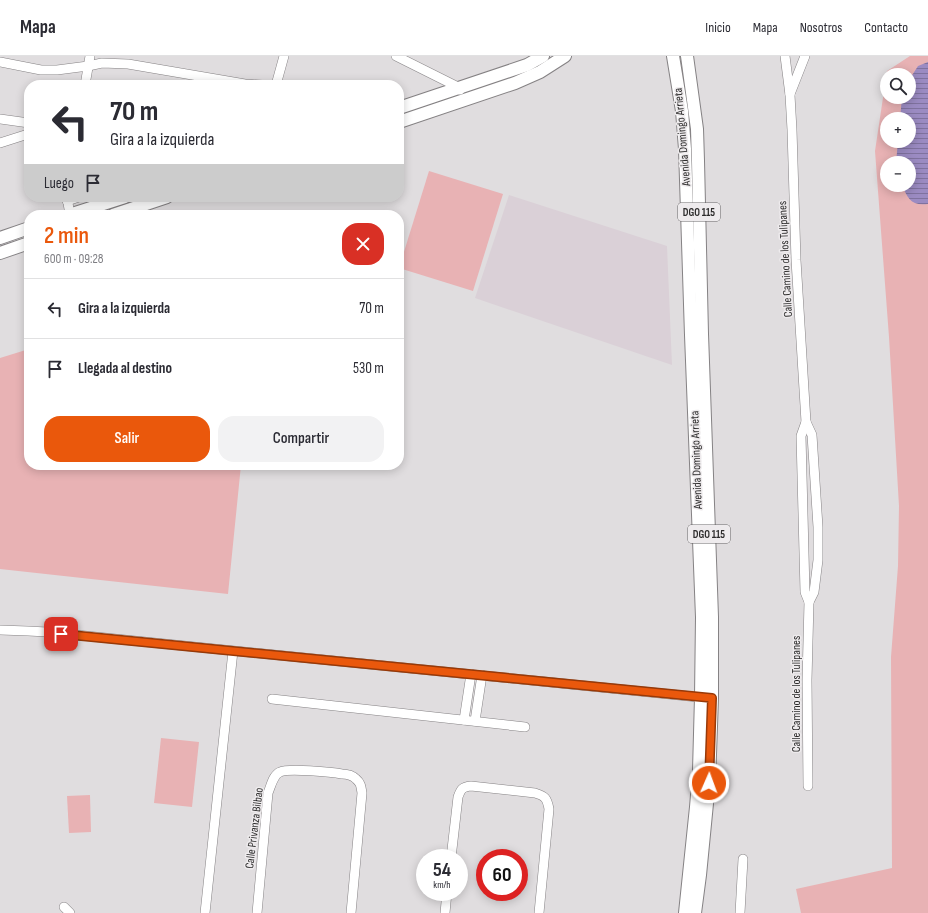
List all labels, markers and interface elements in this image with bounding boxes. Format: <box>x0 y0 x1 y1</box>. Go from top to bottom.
text: Mapa <box>20 16 56 39</box>
text: Inicio <box>705 19 731 36</box>
text: Mapa <box>753 19 778 36</box>
text: Nosotros <box>800 19 842 36</box>
text: Contacto <box>864 19 908 36</box>
map controls <box>880 68 916 192</box>
button: search <box>880 68 916 104</box>
street label: Avenida Domingo Arrieta <box>671 87 694 188</box>
text: 70 m <box>110 95 158 128</box>
icon: left <box>44 96 96 148</box>
button: + <box>880 112 916 148</box>
text: Gira a la izquierda <box>110 129 214 150</box>
button: − <box>880 156 916 192</box>
icon: arrive <box>82 172 104 194</box>
text: Luego <box>44 174 74 193</box>
street label: Calle Camino de los Tulipanes <box>775 200 796 317</box>
road number: DGO 115 <box>678 203 720 221</box>
text: 2 min <box>44 221 89 250</box>
button: close <box>342 223 384 265</box>
text: 600 m · 09:28 <box>44 251 104 267</box>
icon: left <box>44 298 66 320</box>
text: Gira a la izquierda <box>78 299 170 318</box>
text: 70 m <box>359 299 384 318</box>
icon: arrive <box>44 358 66 380</box>
text: Llegada al destino <box>78 359 172 378</box>
text: 530 m <box>353 359 384 378</box>
street label: Avenida Domingo Arrieta <box>687 410 706 510</box>
button: Salir <box>44 416 210 462</box>
button: Compartir <box>218 416 384 462</box>
road number: DGO 115 <box>688 525 730 543</box>
pin <box>44 617 78 651</box>
icon: arrive <box>50 623 72 645</box>
street label: Calle Camino de los Tulipanes <box>789 636 804 752</box>
position arrow <box>688 762 730 804</box>
street label: Calle Privanza Bilbao <box>242 787 267 869</box>
speed limit sign: 60 <box>476 849 528 901</box>
text: 54 <box>433 858 451 882</box>
text: km/h <box>433 879 451 891</box>

